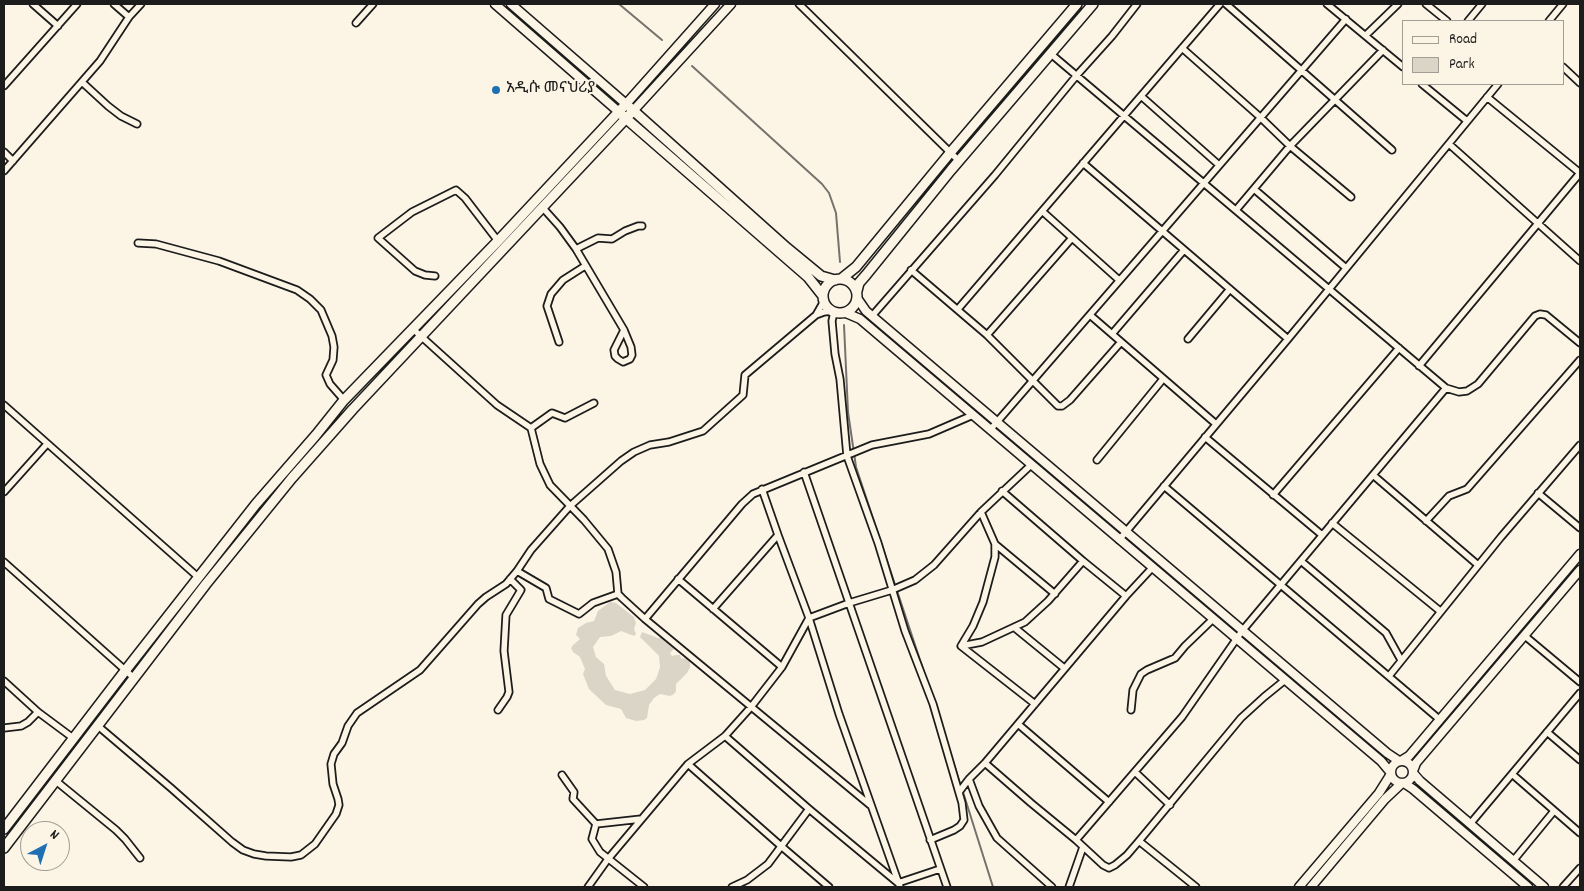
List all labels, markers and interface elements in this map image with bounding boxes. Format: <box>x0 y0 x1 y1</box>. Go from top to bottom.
legend <box>1402 20 1564 85</box>
text: Road <box>1449 29 1477 51</box>
text: Park <box>1449 54 1475 76</box>
place label: አዲሱ መናህሪያ <box>506 80 595 100</box>
marker: አዲሱ መናህሪያ <box>490 84 502 96</box>
north arrow <box>20 821 70 871</box>
text: N <box>45 825 63 845</box>

